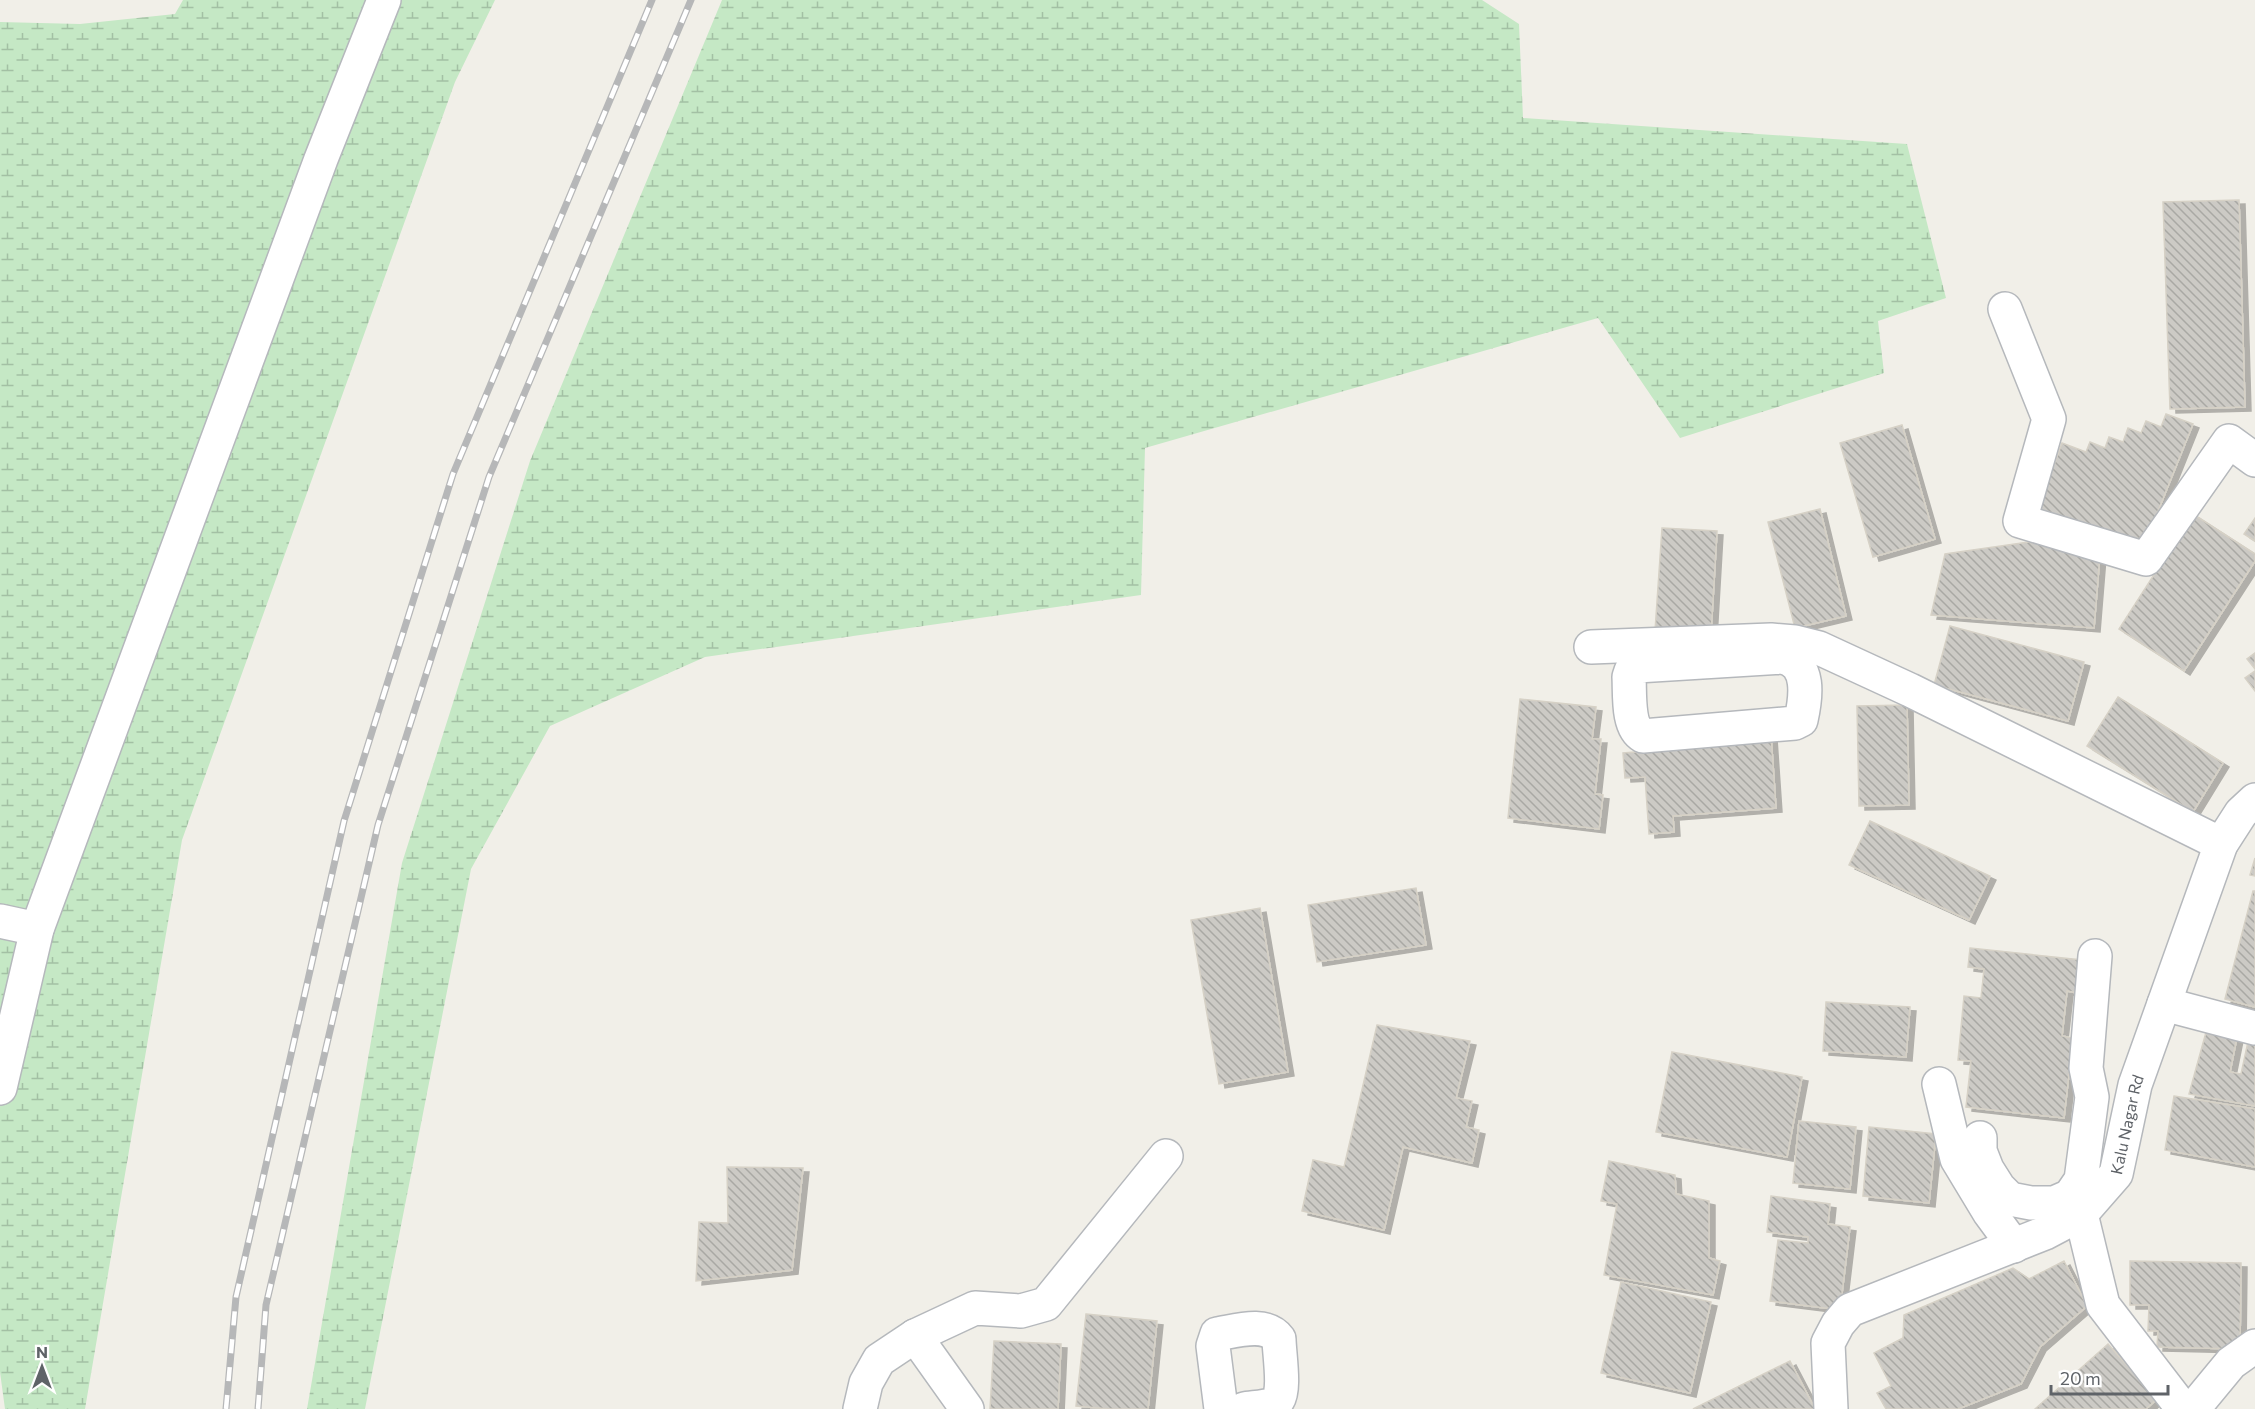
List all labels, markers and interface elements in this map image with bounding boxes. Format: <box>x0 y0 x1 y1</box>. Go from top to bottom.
street label: Kalu Nagar Rd <box>2106 1072 2147 1176</box>
north arrow <box>12 1337 72 1397</box>
text: N <box>36 1342 48 1361</box>
scale bar <box>2051 1358 2168 1396</box>
text: 20 m <box>2060 1367 2101 1389</box>

